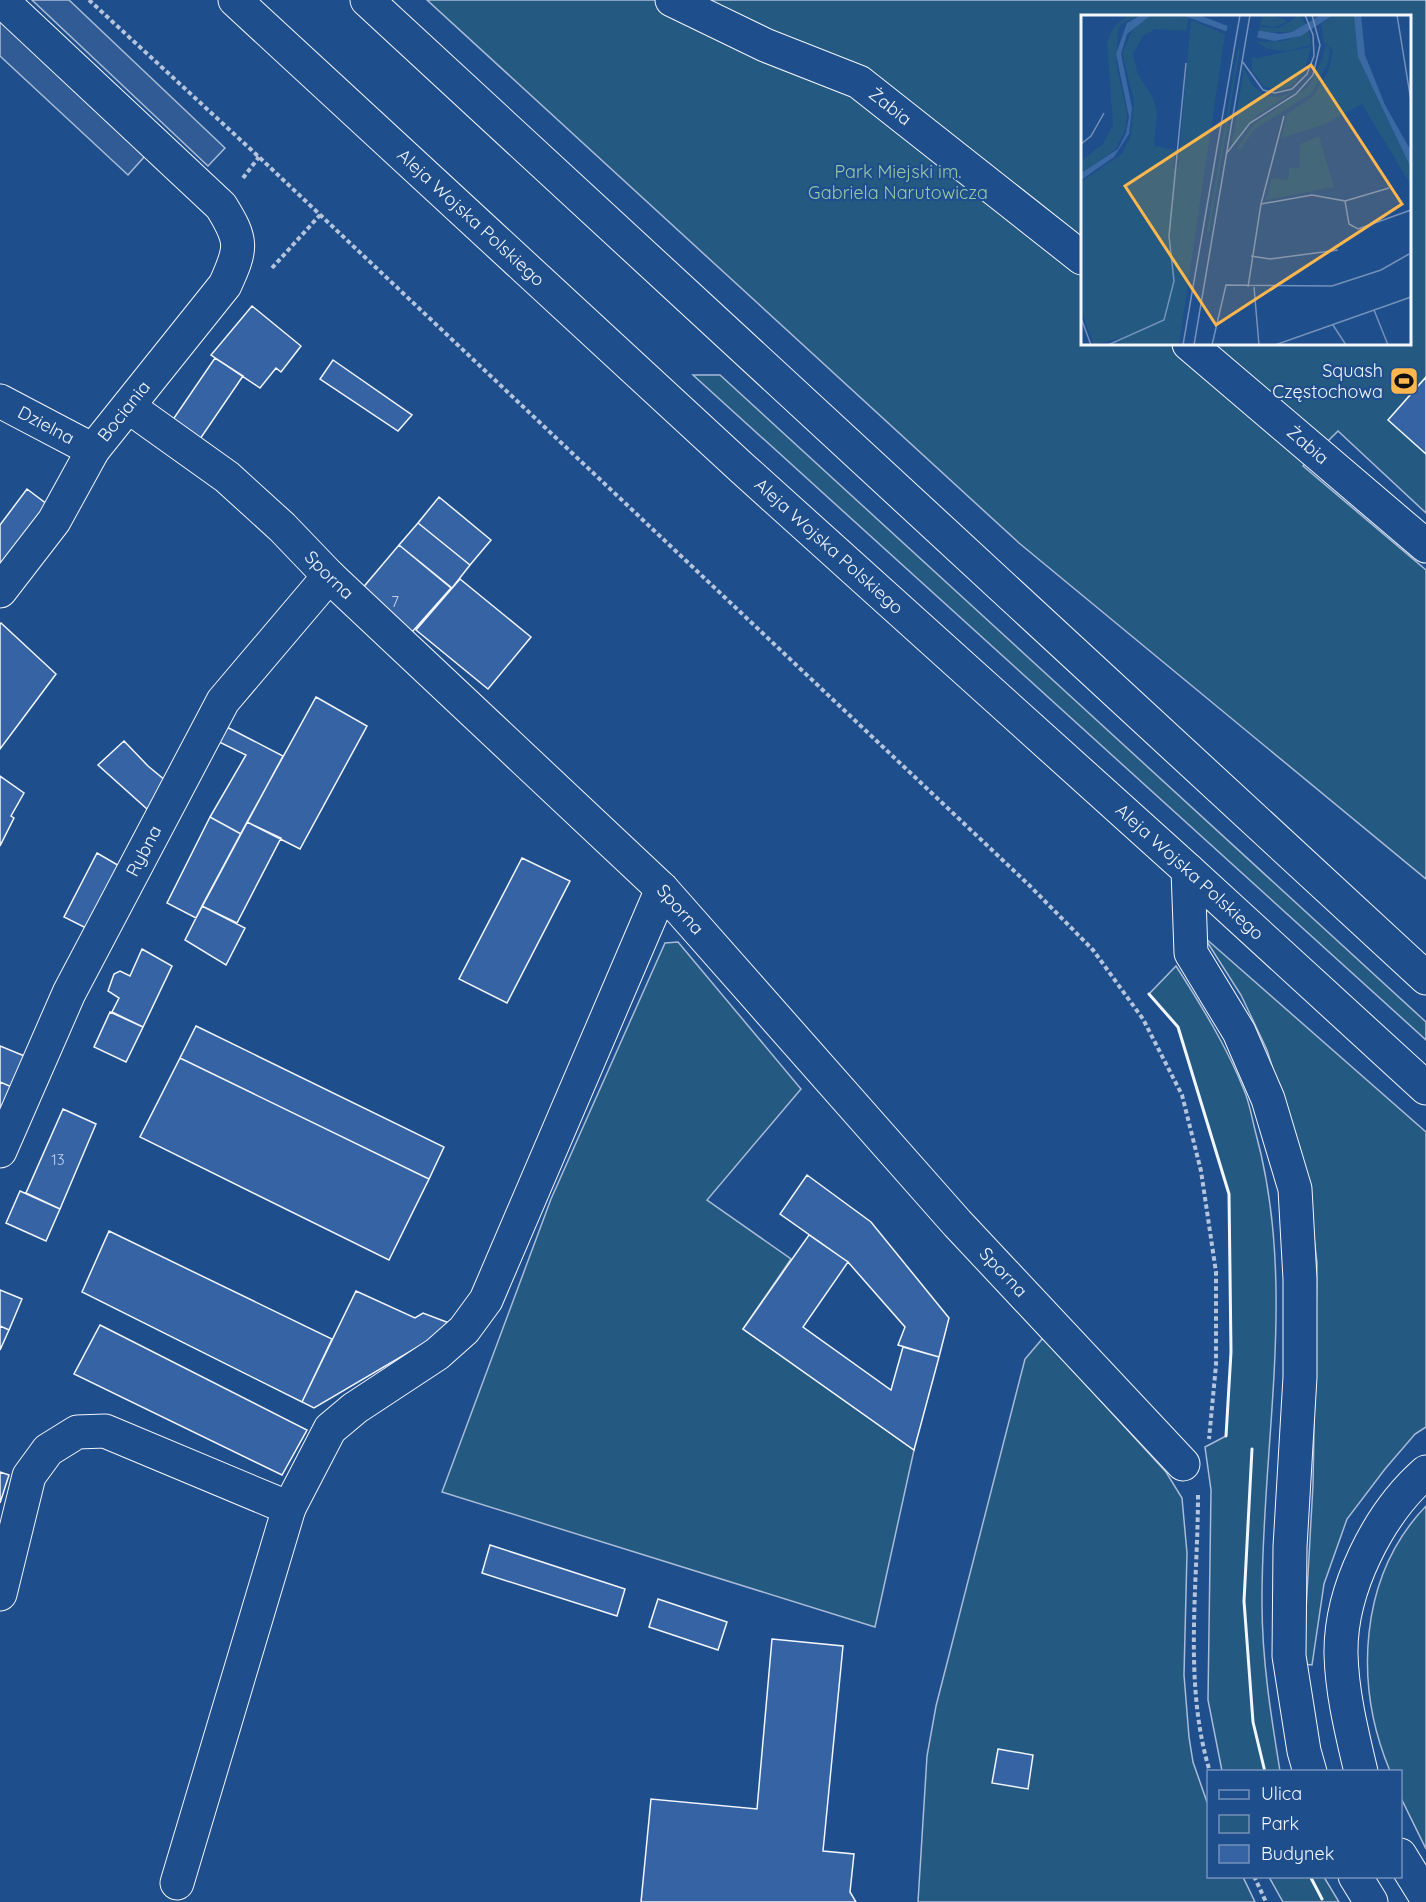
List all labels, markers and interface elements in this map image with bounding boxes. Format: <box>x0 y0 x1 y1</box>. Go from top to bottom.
inset map <box>1081 15 1411 345</box>
street label: Żabia <box>864 82 916 130</box>
street label: Aleja Wojska Polskiego <box>393 144 550 291</box>
park label: Park Miejski im. Gabriela Narutowicza <box>808 160 988 204</box>
place label: Squash Częstochowa <box>1272 359 1383 403</box>
sports icon: Squash Częstochowa <box>1388 365 1420 397</box>
street label: Bociania <box>92 376 155 446</box>
street label: Dzielna <box>14 400 79 449</box>
street label: Żabia <box>1282 420 1334 469</box>
street label: Aleja Wojska Polskiego <box>750 473 908 619</box>
street label: Sporna <box>300 545 359 604</box>
house number: 7 <box>391 592 399 611</box>
street label: Aleja Wojska Polskiego <box>1111 798 1269 945</box>
street label: Rybna <box>121 821 166 880</box>
street label: Sporna <box>652 879 709 939</box>
house number: 13 <box>51 1150 65 1169</box>
street label: Sporna <box>975 1242 1033 1302</box>
legend <box>1207 1770 1402 1878</box>
text: Ulica <box>1261 1782 1302 1805</box>
text: Park <box>1261 1812 1299 1835</box>
text: Budynek <box>1261 1842 1334 1865</box>

